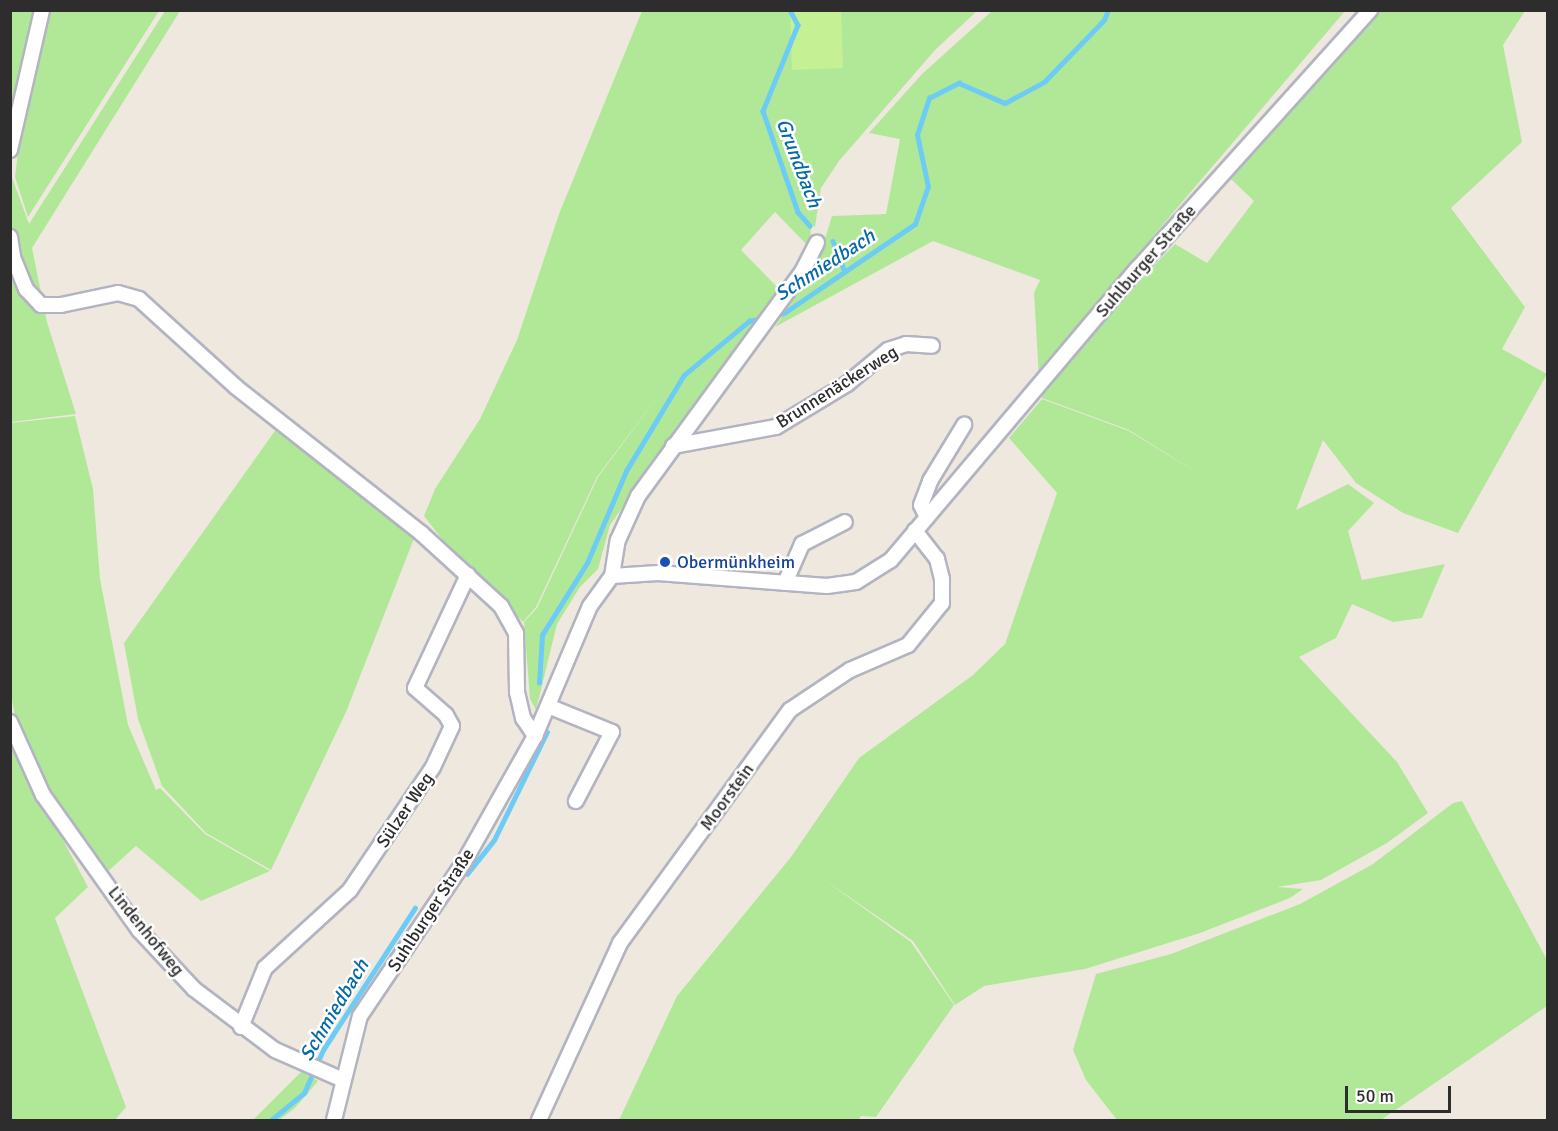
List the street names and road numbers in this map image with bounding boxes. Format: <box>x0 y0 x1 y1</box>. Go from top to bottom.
street label: Suhlburger Straße <box>1091 200 1201 322</box>
street label: Brunnenäckerweg <box>772 341 902 433</box>
street label: Moorstein <box>695 759 759 835</box>
street label: Sülzer Weg <box>372 768 438 852</box>
street label: Suhlburger Straße <box>383 845 479 975</box>
street label: Lindenhofweg <box>103 882 189 980</box>

